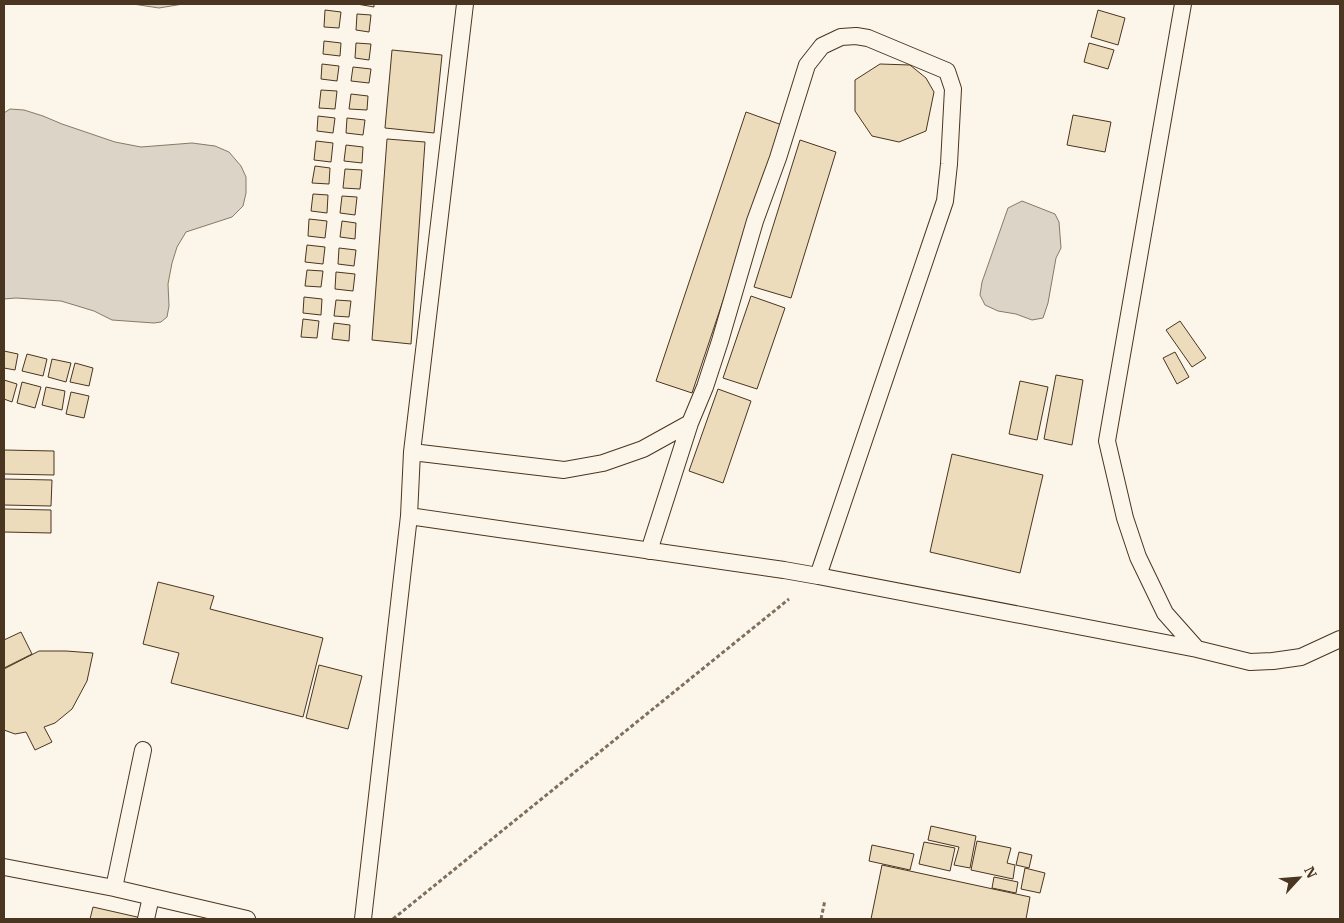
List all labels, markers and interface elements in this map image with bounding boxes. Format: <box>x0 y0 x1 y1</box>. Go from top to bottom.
north arrow <box>1274 853 1324 903</box>
text: N <box>1300 863 1321 881</box>

